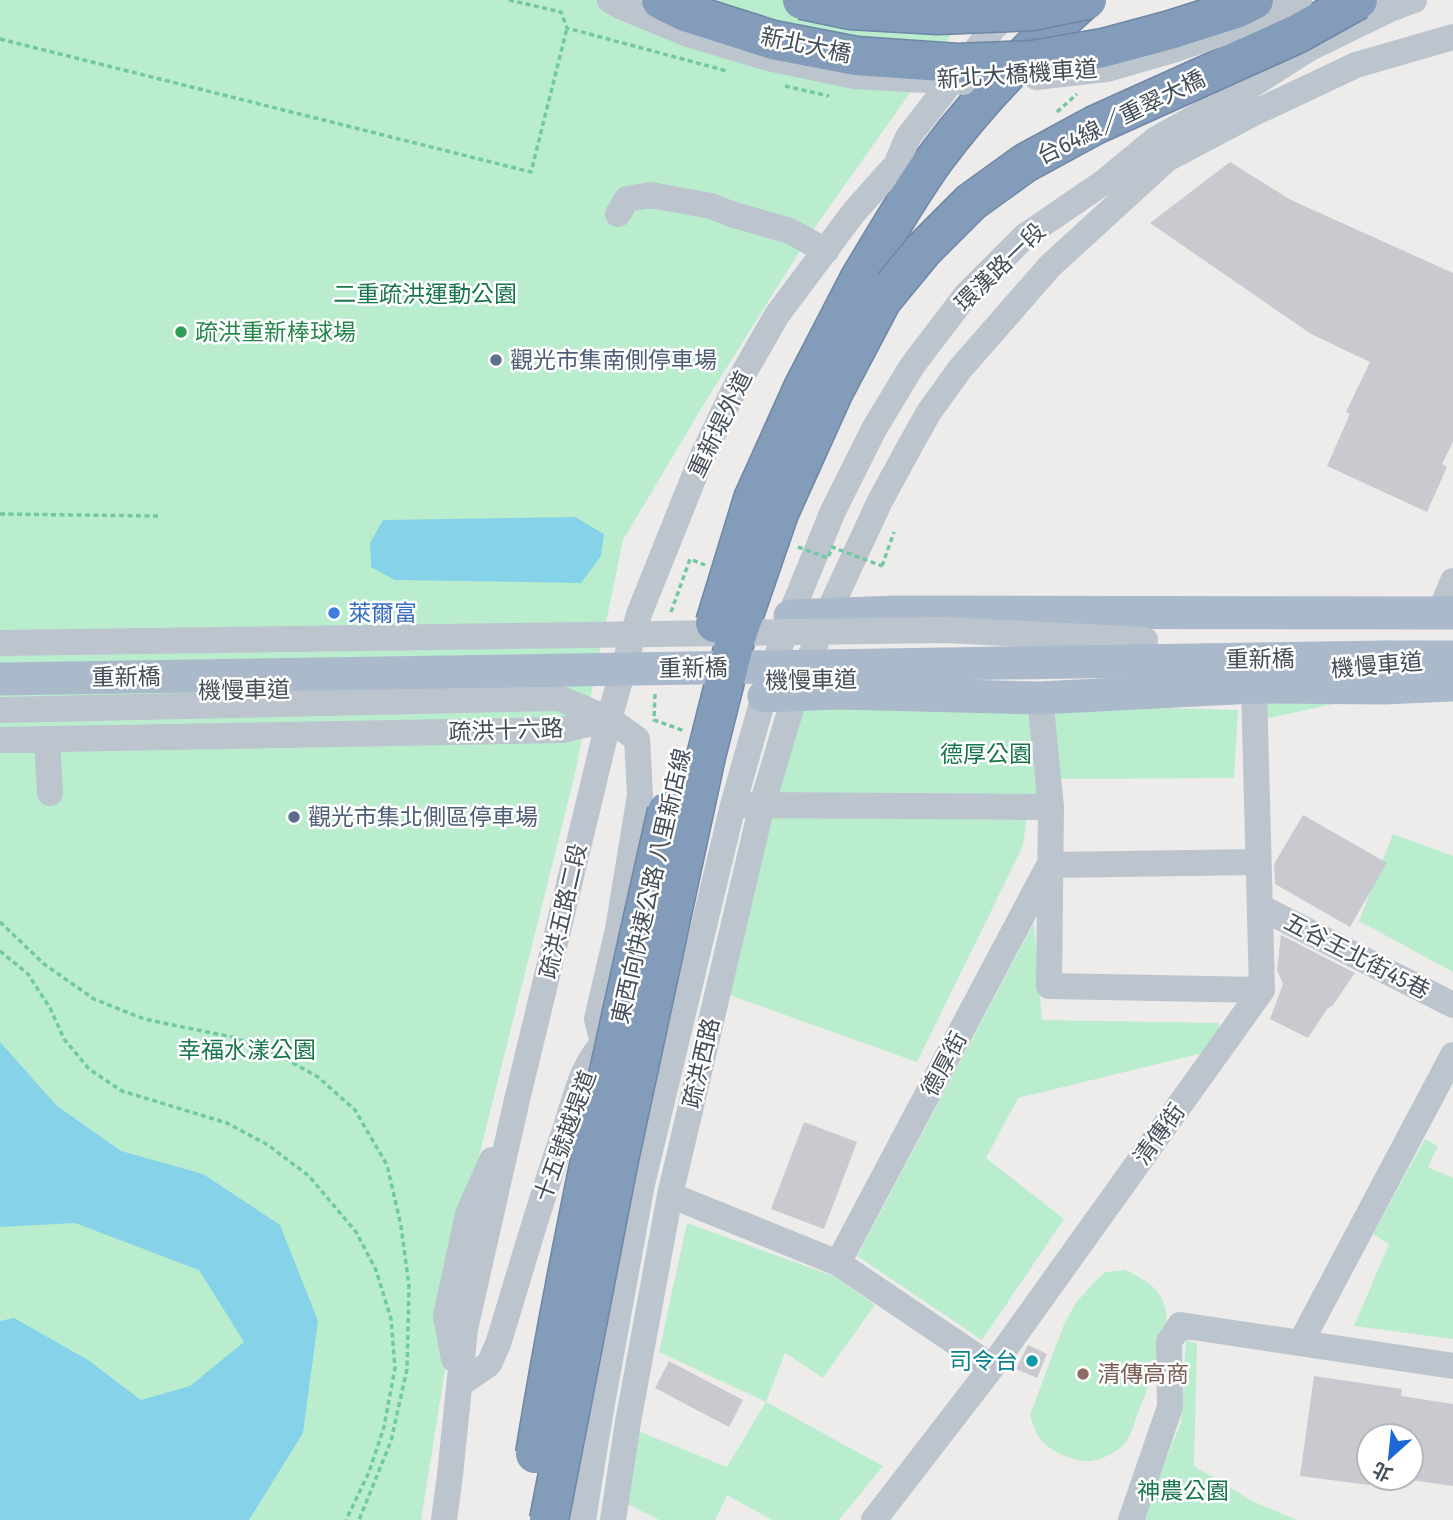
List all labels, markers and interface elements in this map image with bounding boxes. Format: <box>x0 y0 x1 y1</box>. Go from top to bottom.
street label: 新北大橋 <box>758 22 854 68</box>
street label: 新北大橋機車道 <box>936 54 1098 94</box>
street label: 台64線／重翠大橋 <box>1032 64 1210 170</box>
street label: 環漢路一段 <box>949 217 1051 317</box>
park label: 二重疏洪運動公園 <box>333 280 517 308</box>
place label: 疏洪重新棒球場 <box>195 318 356 346</box>
marker: 疏洪重新棒球場 <box>173 324 189 340</box>
place label: 觀光市集南側停車場 <box>510 346 717 374</box>
marker: 觀光市集南側停車場 <box>488 352 504 368</box>
street label: 重新堤外道 <box>682 366 758 482</box>
place label: 萊爾富 <box>348 599 417 627</box>
marker: 萊爾富 <box>326 605 342 621</box>
street label: 重新橋 <box>1225 644 1295 674</box>
street label: 機慢車道 <box>1330 647 1424 683</box>
street label: 重新橋 <box>658 653 728 683</box>
street label: 重新橋 <box>91 662 161 692</box>
street label: 機慢車道 <box>765 665 857 695</box>
street label: 機慢車道 <box>198 675 290 705</box>
street label: 疏洪十六路 <box>448 714 564 746</box>
park label: 德厚公園 <box>940 740 1032 768</box>
street label: 東西向快速公路 八里新店線 <box>606 746 696 1026</box>
place label: 觀光市集北側區停車場 <box>308 803 538 831</box>
marker: 觀光市集北側區停車場 <box>286 809 302 825</box>
street label: 疏洪五路二段 <box>534 841 592 981</box>
street label: 五谷王北街45巷 <box>1280 907 1434 1005</box>
street label: 疏洪西路 <box>677 1015 725 1111</box>
street label: 德厚街 <box>915 1027 973 1101</box>
park label: 幸福水漾公園 <box>178 1036 316 1064</box>
street label: 十五號越堤道 <box>528 1066 602 1206</box>
street label: 清傳街 <box>1127 1098 1191 1170</box>
place label: 司令台 <box>949 1347 1018 1375</box>
marker: 司令台 <box>1024 1353 1040 1369</box>
place label: 清傳高商 <box>1097 1360 1189 1388</box>
marker: 清傳高商 <box>1075 1366 1091 1382</box>
north arrow <box>1355 1422 1425 1492</box>
text: 北 <box>1369 1457 1396 1486</box>
park label: 神農公園 <box>1137 1477 1229 1505</box>

